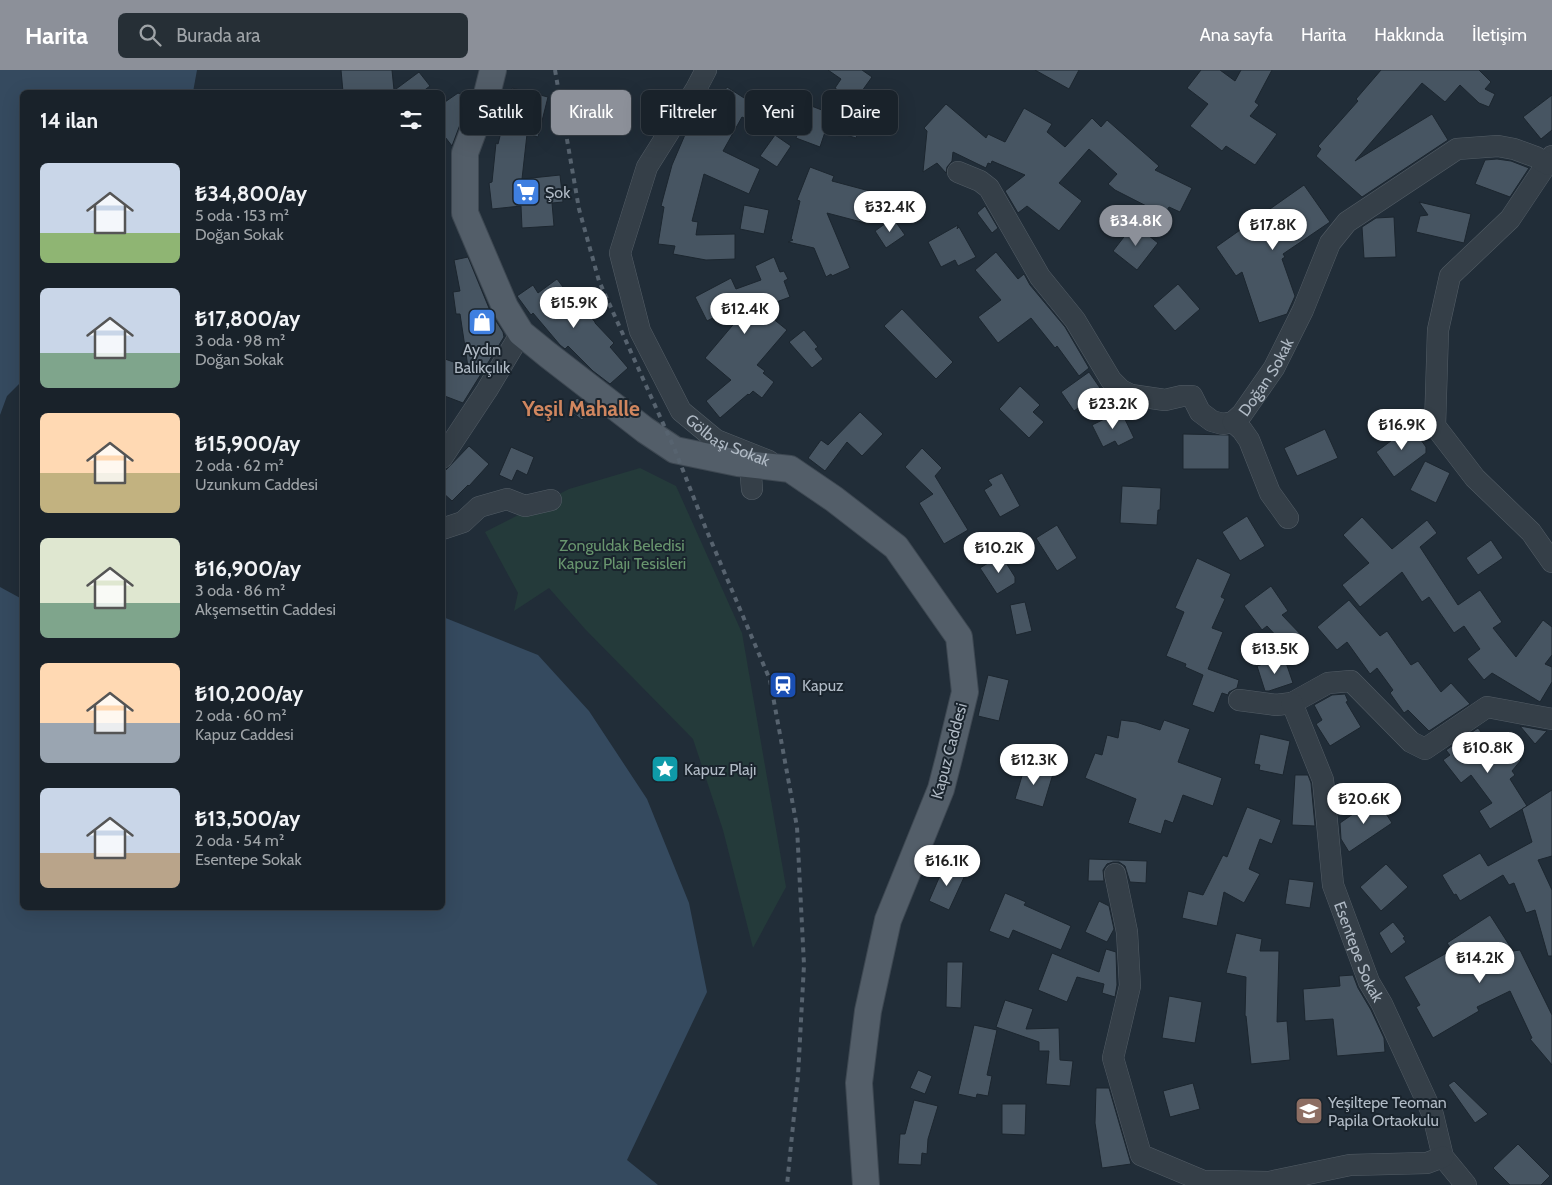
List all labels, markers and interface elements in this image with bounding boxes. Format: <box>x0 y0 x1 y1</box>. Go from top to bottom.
search box <box>118 13 468 58</box>
text: Harita <box>25 21 88 50</box>
icon: search <box>136 21 164 49</box>
text: Burada ara <box>176 24 260 47</box>
text: Ana sayfa <box>1200 24 1273 46</box>
text: Harita <box>1301 24 1346 46</box>
text: Hakkında <box>1374 24 1444 46</box>
text: İletişim <box>1472 24 1527 46</box>
chip: Satılık <box>460 90 541 135</box>
chip: Kiralık <box>551 90 631 135</box>
chip: Filtreler <box>641 90 735 135</box>
chip: Yeni <box>745 90 812 135</box>
chip: Daire <box>822 90 898 135</box>
icon: filters <box>397 106 425 134</box>
text: 14 ilan <box>40 108 98 133</box>
supermarket icon: Şok <box>511 177 541 207</box>
text: ₺34,800/ay <box>195 181 307 206</box>
icon: home <box>80 183 140 243</box>
place label: Şok <box>545 183 571 202</box>
pin: ₺32.4K <box>849 190 931 233</box>
text: ₺32.4K <box>865 197 915 216</box>
pin: ₺34.8K <box>1095 204 1177 247</box>
text: 5 oda · 153 m² <box>195 206 289 225</box>
pin: ₺17.8K <box>1232 208 1314 251</box>
text: ₺34.8K <box>1110 211 1162 230</box>
text: ₺17.8K <box>1250 215 1296 234</box>
text: Doğan Sokak <box>195 225 284 244</box>
pin: ₺15.9K <box>533 286 615 329</box>
pin: ₺12.4K <box>704 292 786 335</box>
text: ₺15.9K <box>551 293 597 312</box>
text: ₺12.4K <box>721 299 769 318</box>
text: ₺17,800/ay <box>195 306 300 331</box>
shop icon: Aydın Balıkçılık <box>467 307 497 337</box>
icon: home <box>80 308 140 368</box>
text: 3 oda · 98 m² <box>195 331 285 350</box>
street label: Doğan Sokak <box>1234 334 1297 420</box>
place label: Aydın Balıkçılık <box>454 340 511 377</box>
text: Doğan Sokak <box>195 350 284 369</box>
pin: ₺23.2K <box>1072 388 1154 430</box>
text: ₺23.2K <box>1089 394 1137 413</box>
district label: Yeşil Mahalle <box>521 396 640 421</box>
pin: ₺16.9K <box>1361 408 1443 451</box>
street label: Gölbaşı Sokak <box>682 409 773 470</box>
text: ₺16.9K <box>1379 415 1425 434</box>
text: ₺15,900/ay <box>195 431 300 456</box>
icon: home <box>80 433 140 493</box>
text: 2 oda · 62 m² <box>195 456 284 475</box>
text: Uzunkum Caddesi <box>195 475 318 494</box>
pin: ₺10.2K <box>958 532 1040 574</box>
park label: Zonguldak Beledisi Kapuz Plajı Tesisleri <box>558 536 686 573</box>
text: ₺10.2K <box>975 538 1023 557</box>
text: ₺16,900/ay <box>195 556 301 581</box>
icon: home <box>80 558 140 618</box>
text: 3 oda · 86 m² <box>195 581 285 600</box>
text: Akşemsettin Caddesi <box>195 600 336 619</box>
pin: ₺13.5K <box>1234 632 1316 675</box>
text: ₺13.5K <box>1252 639 1298 658</box>
station icon: Kapuz <box>768 670 798 700</box>
place label: Kapuz <box>802 676 844 695</box>
text: ₺10,200/ay <box>195 681 303 706</box>
icon: home <box>80 683 140 743</box>
street label: Kapuz Caddesi <box>927 701 971 801</box>
text: 2 oda · 60 m² <box>195 706 287 725</box>
text: Kapuz Caddesi <box>195 725 294 744</box>
pin: ₺10.8K <box>1447 732 1529 774</box>
text: ₺10.8K <box>1463 738 1513 757</box>
pin: ₺12.3K <box>993 744 1075 786</box>
text: ₺12.3K <box>1011 750 1057 769</box>
place icon: Kapuz Plajı <box>650 754 680 784</box>
place label: Kapuz Plajı <box>684 760 756 779</box>
pin: ₺20.6K <box>1323 782 1405 825</box>
text: ₺20.6K <box>1338 789 1390 808</box>
text: ₺13,500/ay <box>195 806 300 831</box>
icon: home <box>80 808 140 868</box>
text: 2 oda · 54 m² <box>195 831 284 850</box>
pin: ₺16.1K <box>906 844 988 887</box>
text: Esentepe Sokak <box>195 850 302 869</box>
text: ₺16.1K <box>925 851 969 870</box>
street label: Esentepe Sokak <box>1330 899 1389 1006</box>
pin: ₺14.2K <box>1439 942 1521 984</box>
text: ₺14.2K <box>1456 948 1504 967</box>
place label: Yeşiltepe Teoman Papila Ortaokulu <box>1327 1093 1447 1130</box>
school or university icon: Yeşiltepe Teoman Papila Ortaokulu <box>1294 1096 1324 1126</box>

